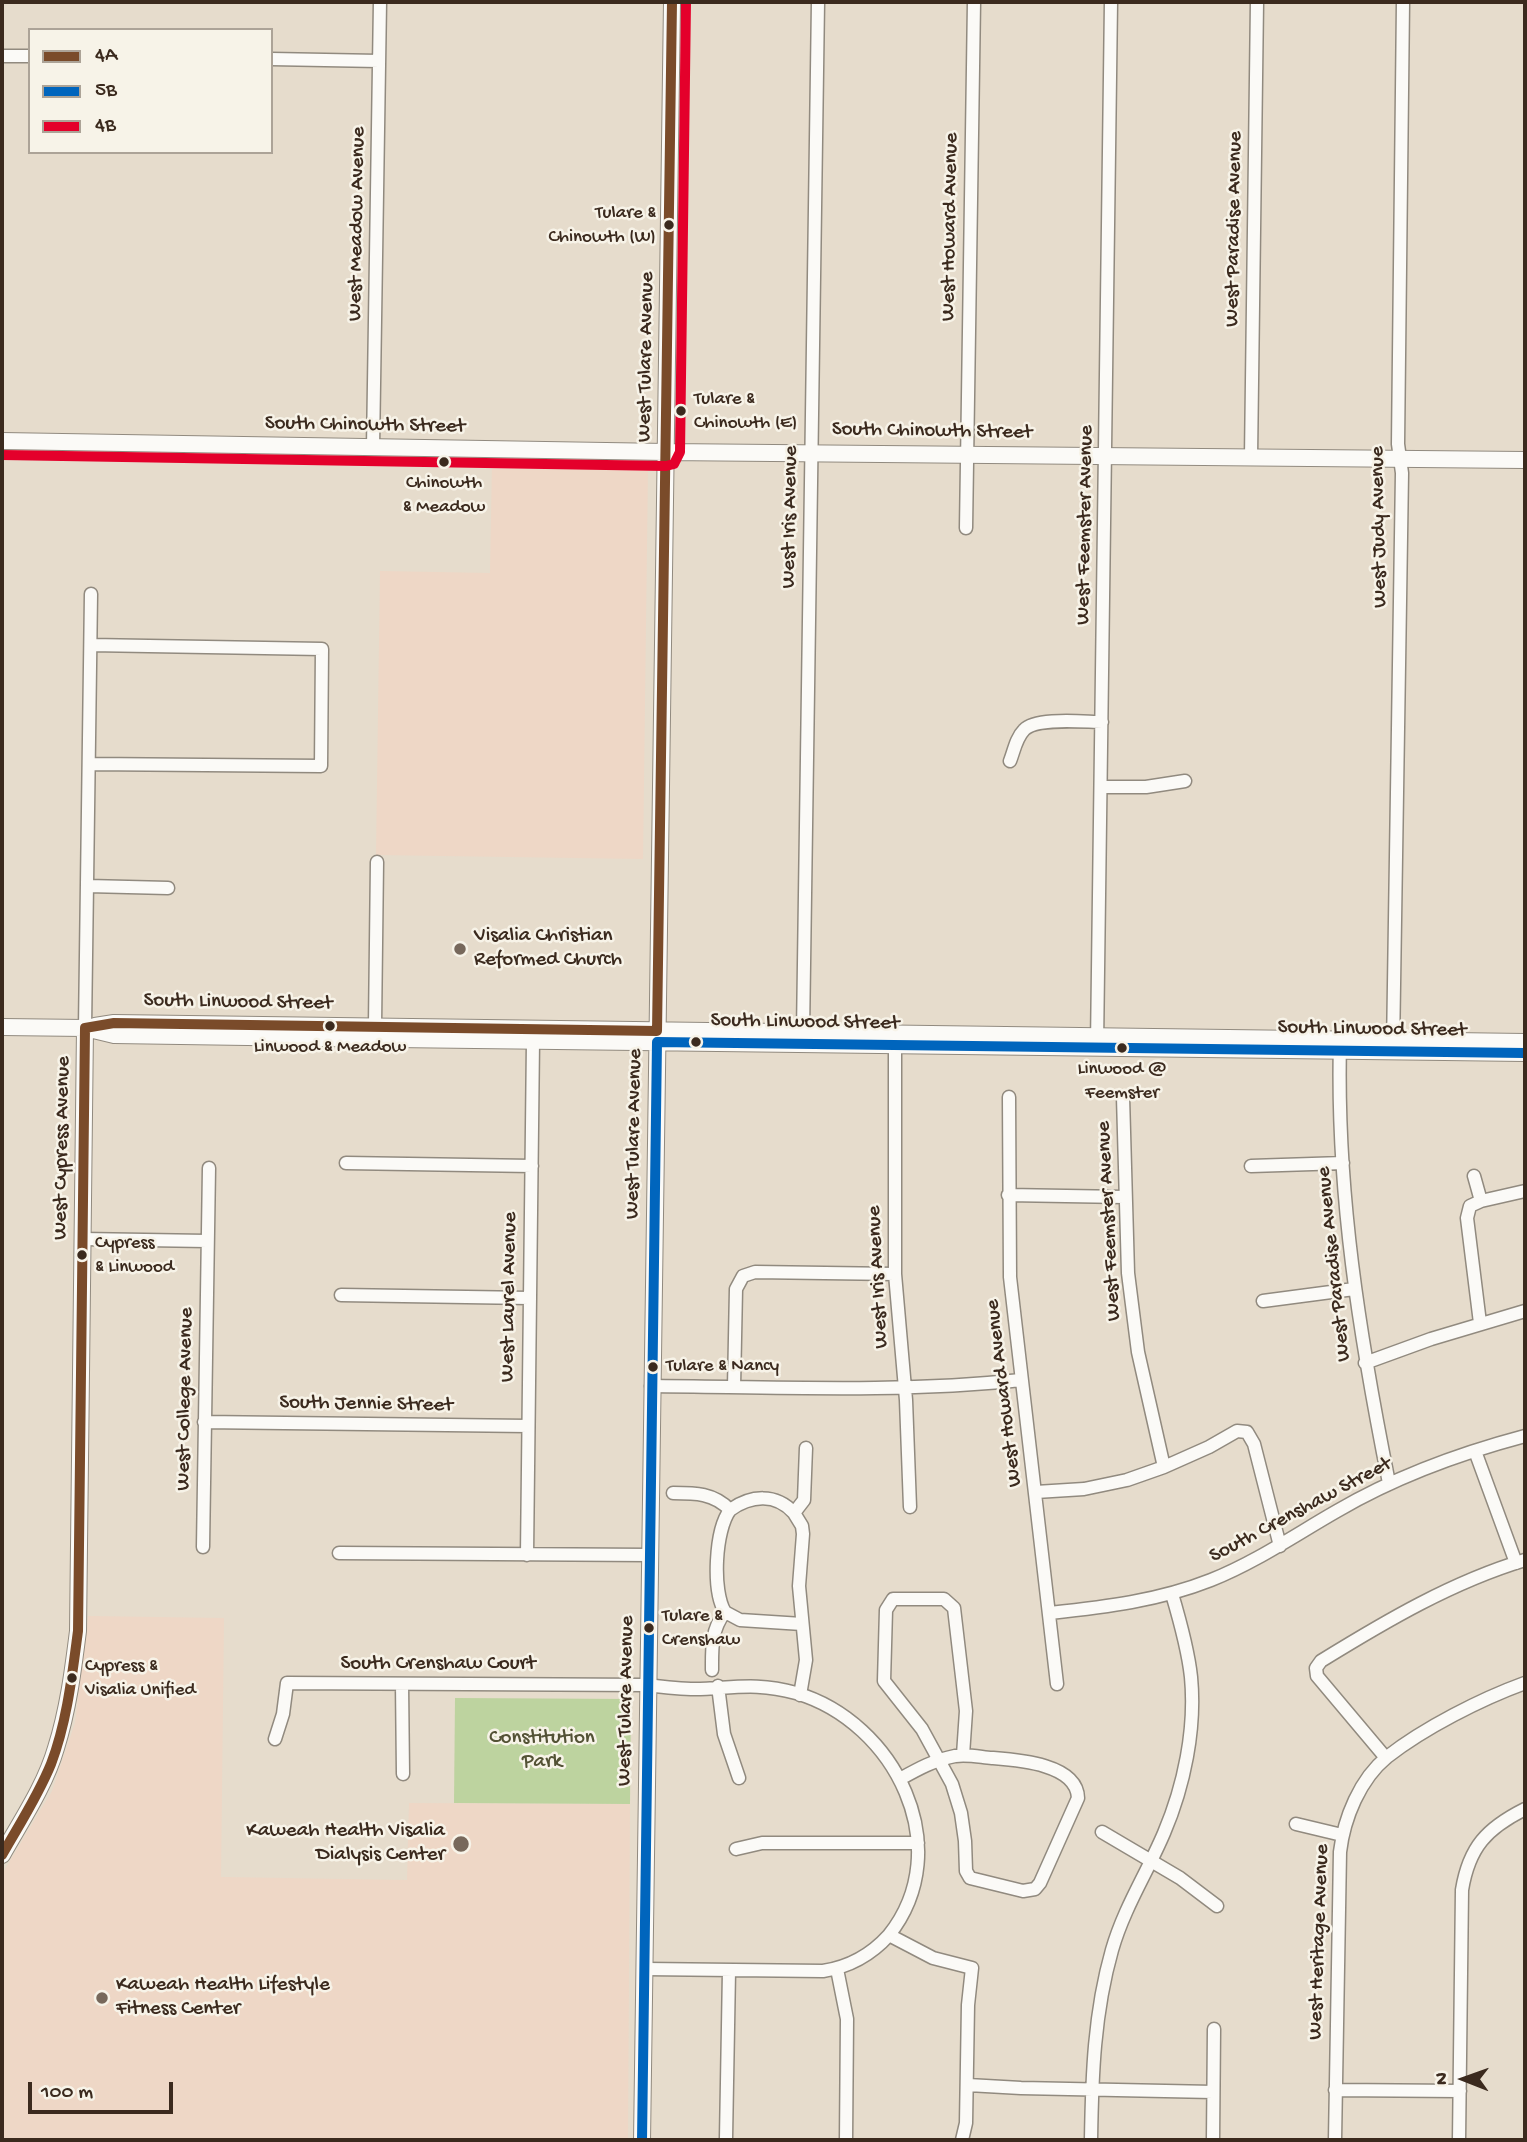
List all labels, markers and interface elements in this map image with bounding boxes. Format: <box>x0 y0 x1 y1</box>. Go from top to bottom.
legend <box>28 28 273 154</box>
text: 4A <box>95 44 117 69</box>
text: 5B <box>95 79 117 104</box>
text: 4B <box>95 114 116 139</box>
street label: West Meadow Avenue <box>344 126 372 322</box>
street label: West Paradise Avenue <box>1221 131 1249 327</box>
street label: West Howard Avenue <box>937 132 965 322</box>
place label: Tulare & Chinowth (W) <box>548 203 656 247</box>
marker: Tulare & Chinowth (W) <box>662 218 676 232</box>
street label: West Tulare Avenue <box>633 272 661 442</box>
place label: Tulare & Chinowth (E) <box>694 389 797 433</box>
marker: Tulare & Chinowth (E) <box>674 404 688 418</box>
street label: South Chinowth Street <box>265 412 465 440</box>
street label: South Chinowth Street <box>832 418 1032 446</box>
street label: West Feemster Avenue <box>1072 425 1100 625</box>
street label: West Iris Avenue <box>777 445 805 589</box>
street label: West Judy Avenue <box>1366 446 1394 608</box>
marker: Chinowth & Meadow <box>437 455 451 469</box>
place label: Chinowth & Meadow <box>403 473 485 517</box>
place label: Visalia Christian Reformed Church <box>474 924 622 974</box>
marker: Visalia Christian Reformed Church <box>452 941 468 957</box>
street label: South Linwood Street <box>143 989 333 1017</box>
street label: South Linwood Street <box>710 1009 900 1037</box>
street label: South Linwood Street <box>1277 1016 1467 1044</box>
marker: Linwood & Meadow <box>323 1019 337 1033</box>
unlabelled marker <box>689 1035 703 1049</box>
place label: Linwood & Meadow <box>254 1037 406 1059</box>
marker: Linwood @ Feemster <box>1115 1041 1129 1055</box>
street label: West Tulare Avenue <box>621 1049 649 1219</box>
street label: West Cypress Avenue <box>49 1056 77 1240</box>
place label: Linwood @ Feemster <box>1078 1059 1166 1103</box>
street label: West Feemster Avenue <box>1092 1120 1128 1322</box>
street label: West Paradise Avenue <box>1312 1165 1358 1363</box>
street label: West Iris Avenue <box>863 1205 895 1349</box>
street label: West Laurel Avenue <box>496 1212 524 1382</box>
place label: Cypress & Linwood <box>95 1233 174 1277</box>
marker: Cypress & Linwood <box>75 1248 89 1262</box>
street label: West Howard Avenue <box>981 1298 1029 1488</box>
street label: West College Avenue <box>172 1307 200 1491</box>
place label: Tulare & Nancy <box>666 1356 779 1378</box>
marker: Tulare & Nancy <box>646 1360 660 1374</box>
street label: South Jennie Street <box>279 1391 453 1419</box>
street label: South Crenshaw Street <box>1206 1452 1396 1570</box>
place label: Tulare & Crenshaw <box>662 1606 740 1650</box>
street label: West Tulare Avenue <box>613 1616 641 1786</box>
marker: Tulare & Crenshaw <box>642 1621 656 1635</box>
street label: South Crenshaw Court <box>340 1652 536 1678</box>
place label: Cypress & Visalia Unified <box>85 1656 196 1700</box>
marker: Cypress & Visalia Unified <box>65 1671 79 1685</box>
park label: Constitution Park <box>489 1726 595 1776</box>
place label: Kaweah Health Visalia Dialysis Center <box>246 1819 445 1869</box>
marker: Kaweah Health Visalia Dialysis Center <box>451 1834 471 1854</box>
street label: West Heritage Avenue <box>1304 1844 1336 2040</box>
place label: Kaweah Health Lifestyle Fitness Center <box>116 1973 330 2023</box>
marker: Kaweah Health Lifestyle Fitness Center <box>94 1990 110 2006</box>
north arrow <box>1429 2044 1499 2114</box>
scale bar <box>32 2068 177 2112</box>
text: N <box>1431 2072 1454 2085</box>
text: 100 m <box>41 2081 93 2106</box>

